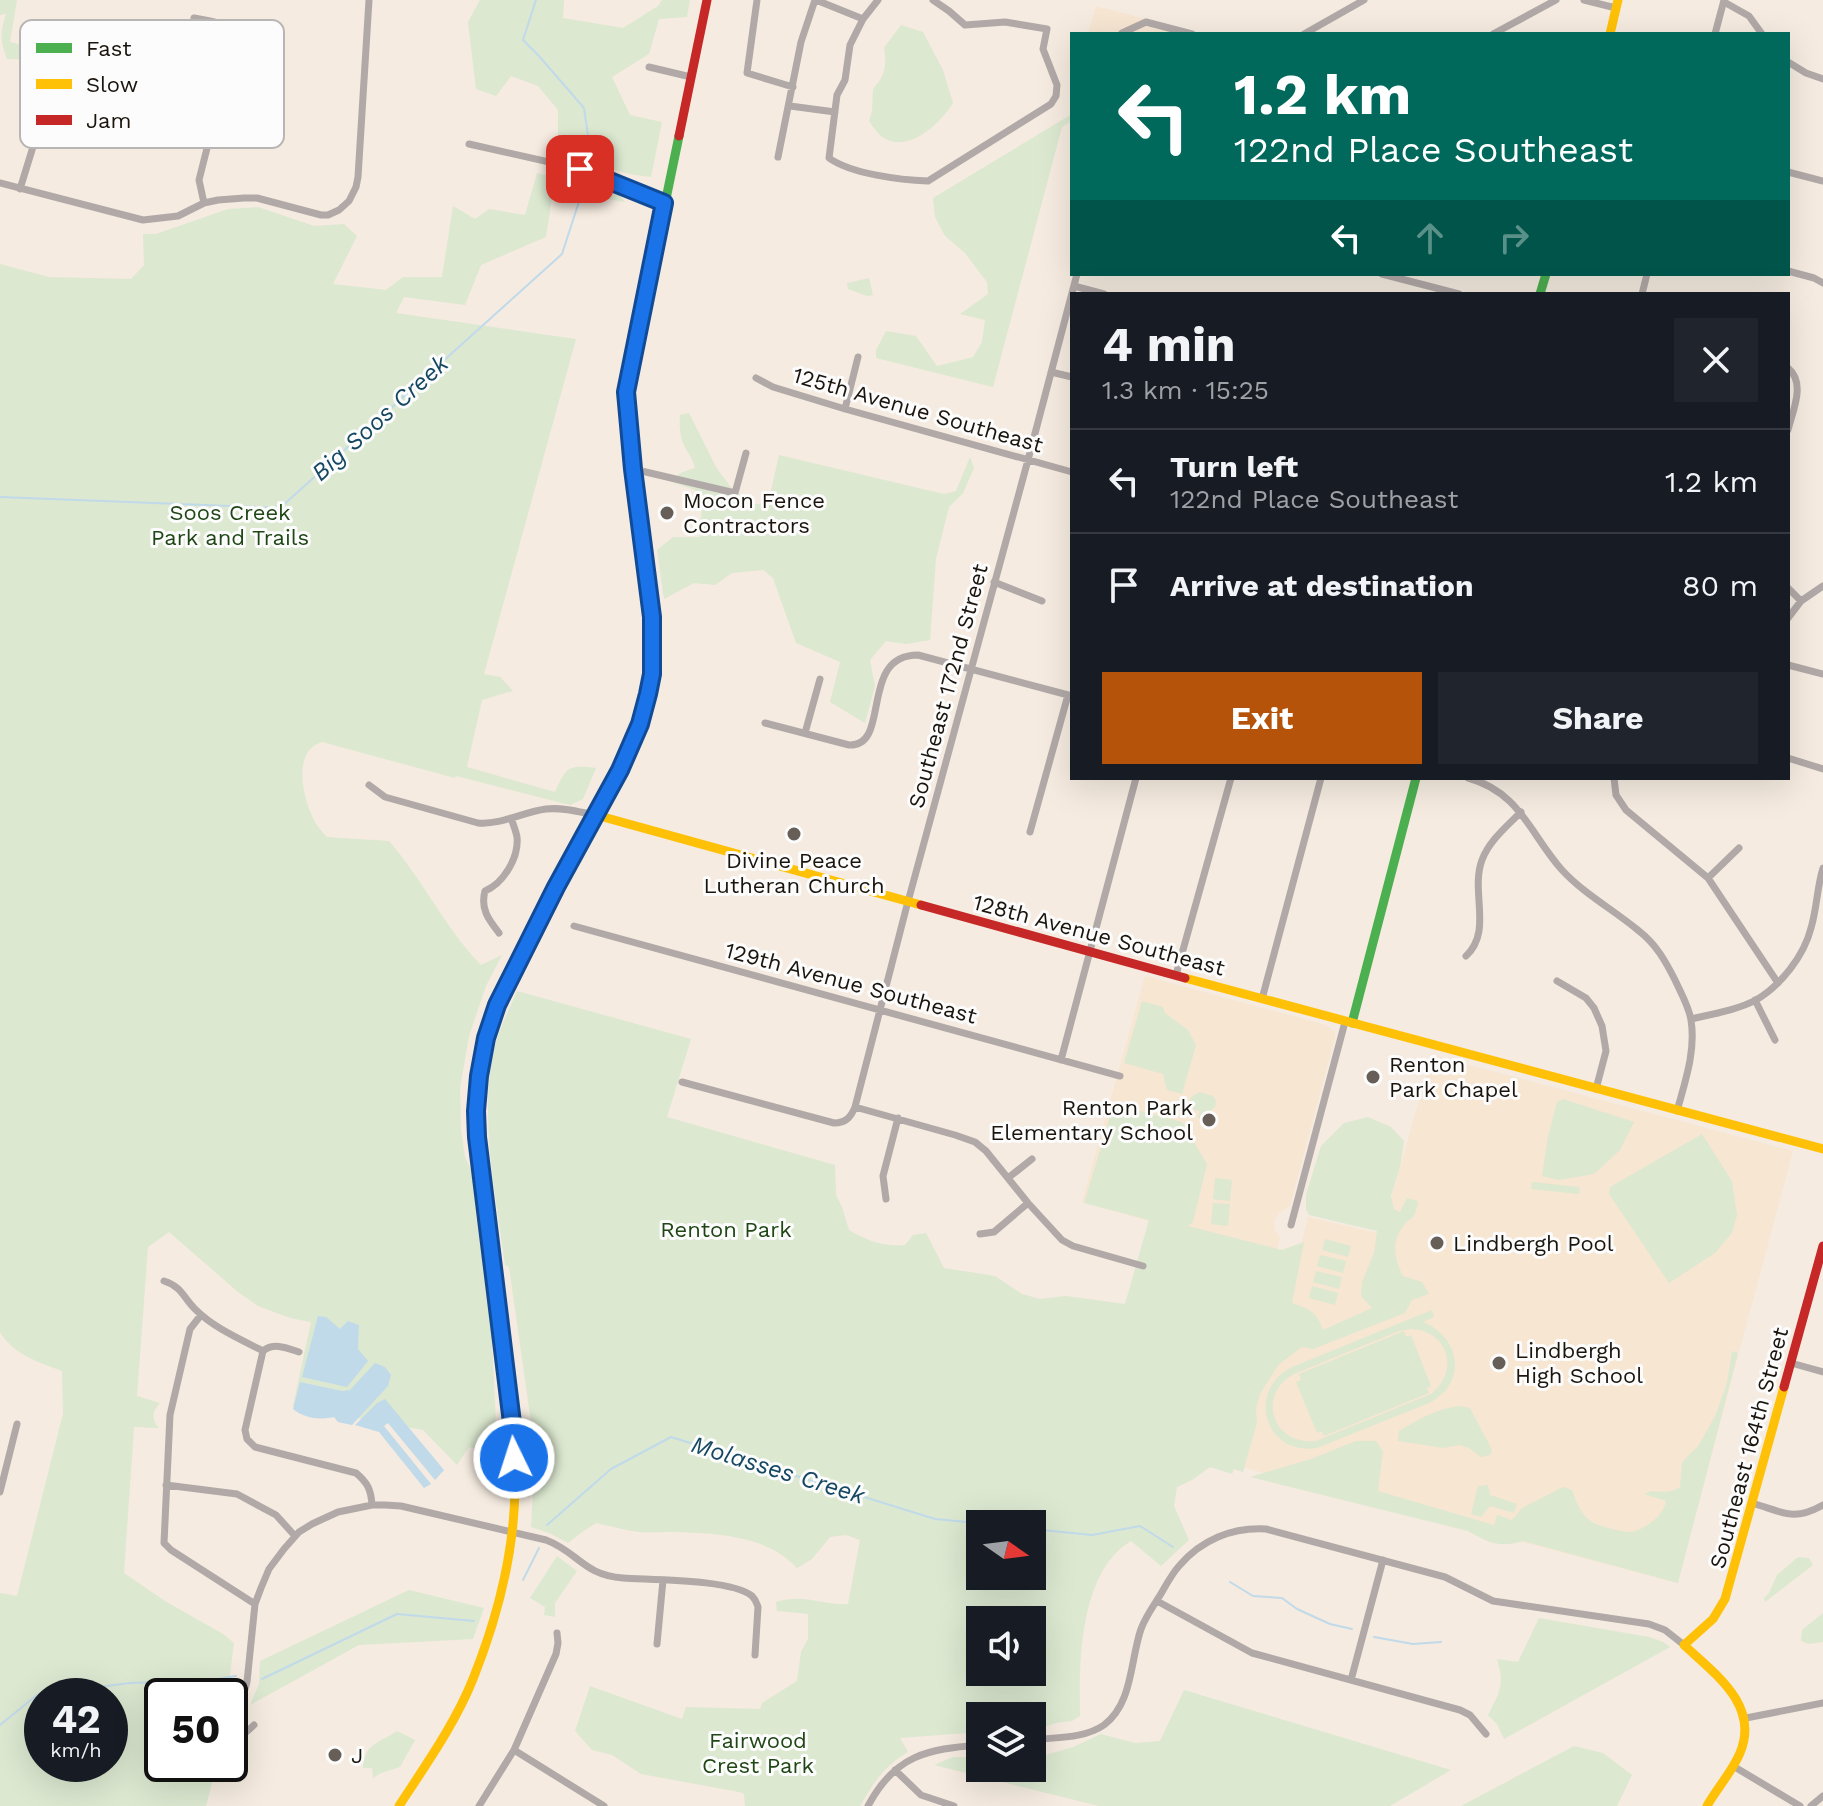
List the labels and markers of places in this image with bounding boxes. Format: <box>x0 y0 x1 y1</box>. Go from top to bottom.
pin <box>546 135 614 203</box>
place label: Mocon Fence Contractors <box>683 488 825 538</box>
marker: Mocon Fence Contractors <box>658 504 676 522</box>
marker: Divine Peace Lutheran Church <box>785 825 803 843</box>
place label: Divine Peace Lutheran Church <box>703 848 885 898</box>
place label: Renton Park Chapel <box>1389 1052 1518 1102</box>
marker: Renton Park Chapel <box>1364 1068 1382 1086</box>
place label: Renton Park Elementary School <box>990 1095 1193 1145</box>
marker: Renton Park Elementary School <box>1200 1111 1218 1129</box>
place label: Lindbergh Pool <box>1453 1231 1614 1256</box>
marker: Lindbergh Pool <box>1428 1234 1446 1252</box>
place label: Lindbergh High School <box>1515 1338 1643 1388</box>
marker: Lindbergh High School <box>1490 1354 1508 1372</box>
place label: J <box>351 1743 363 1768</box>
marker: J <box>326 1746 344 1764</box>

